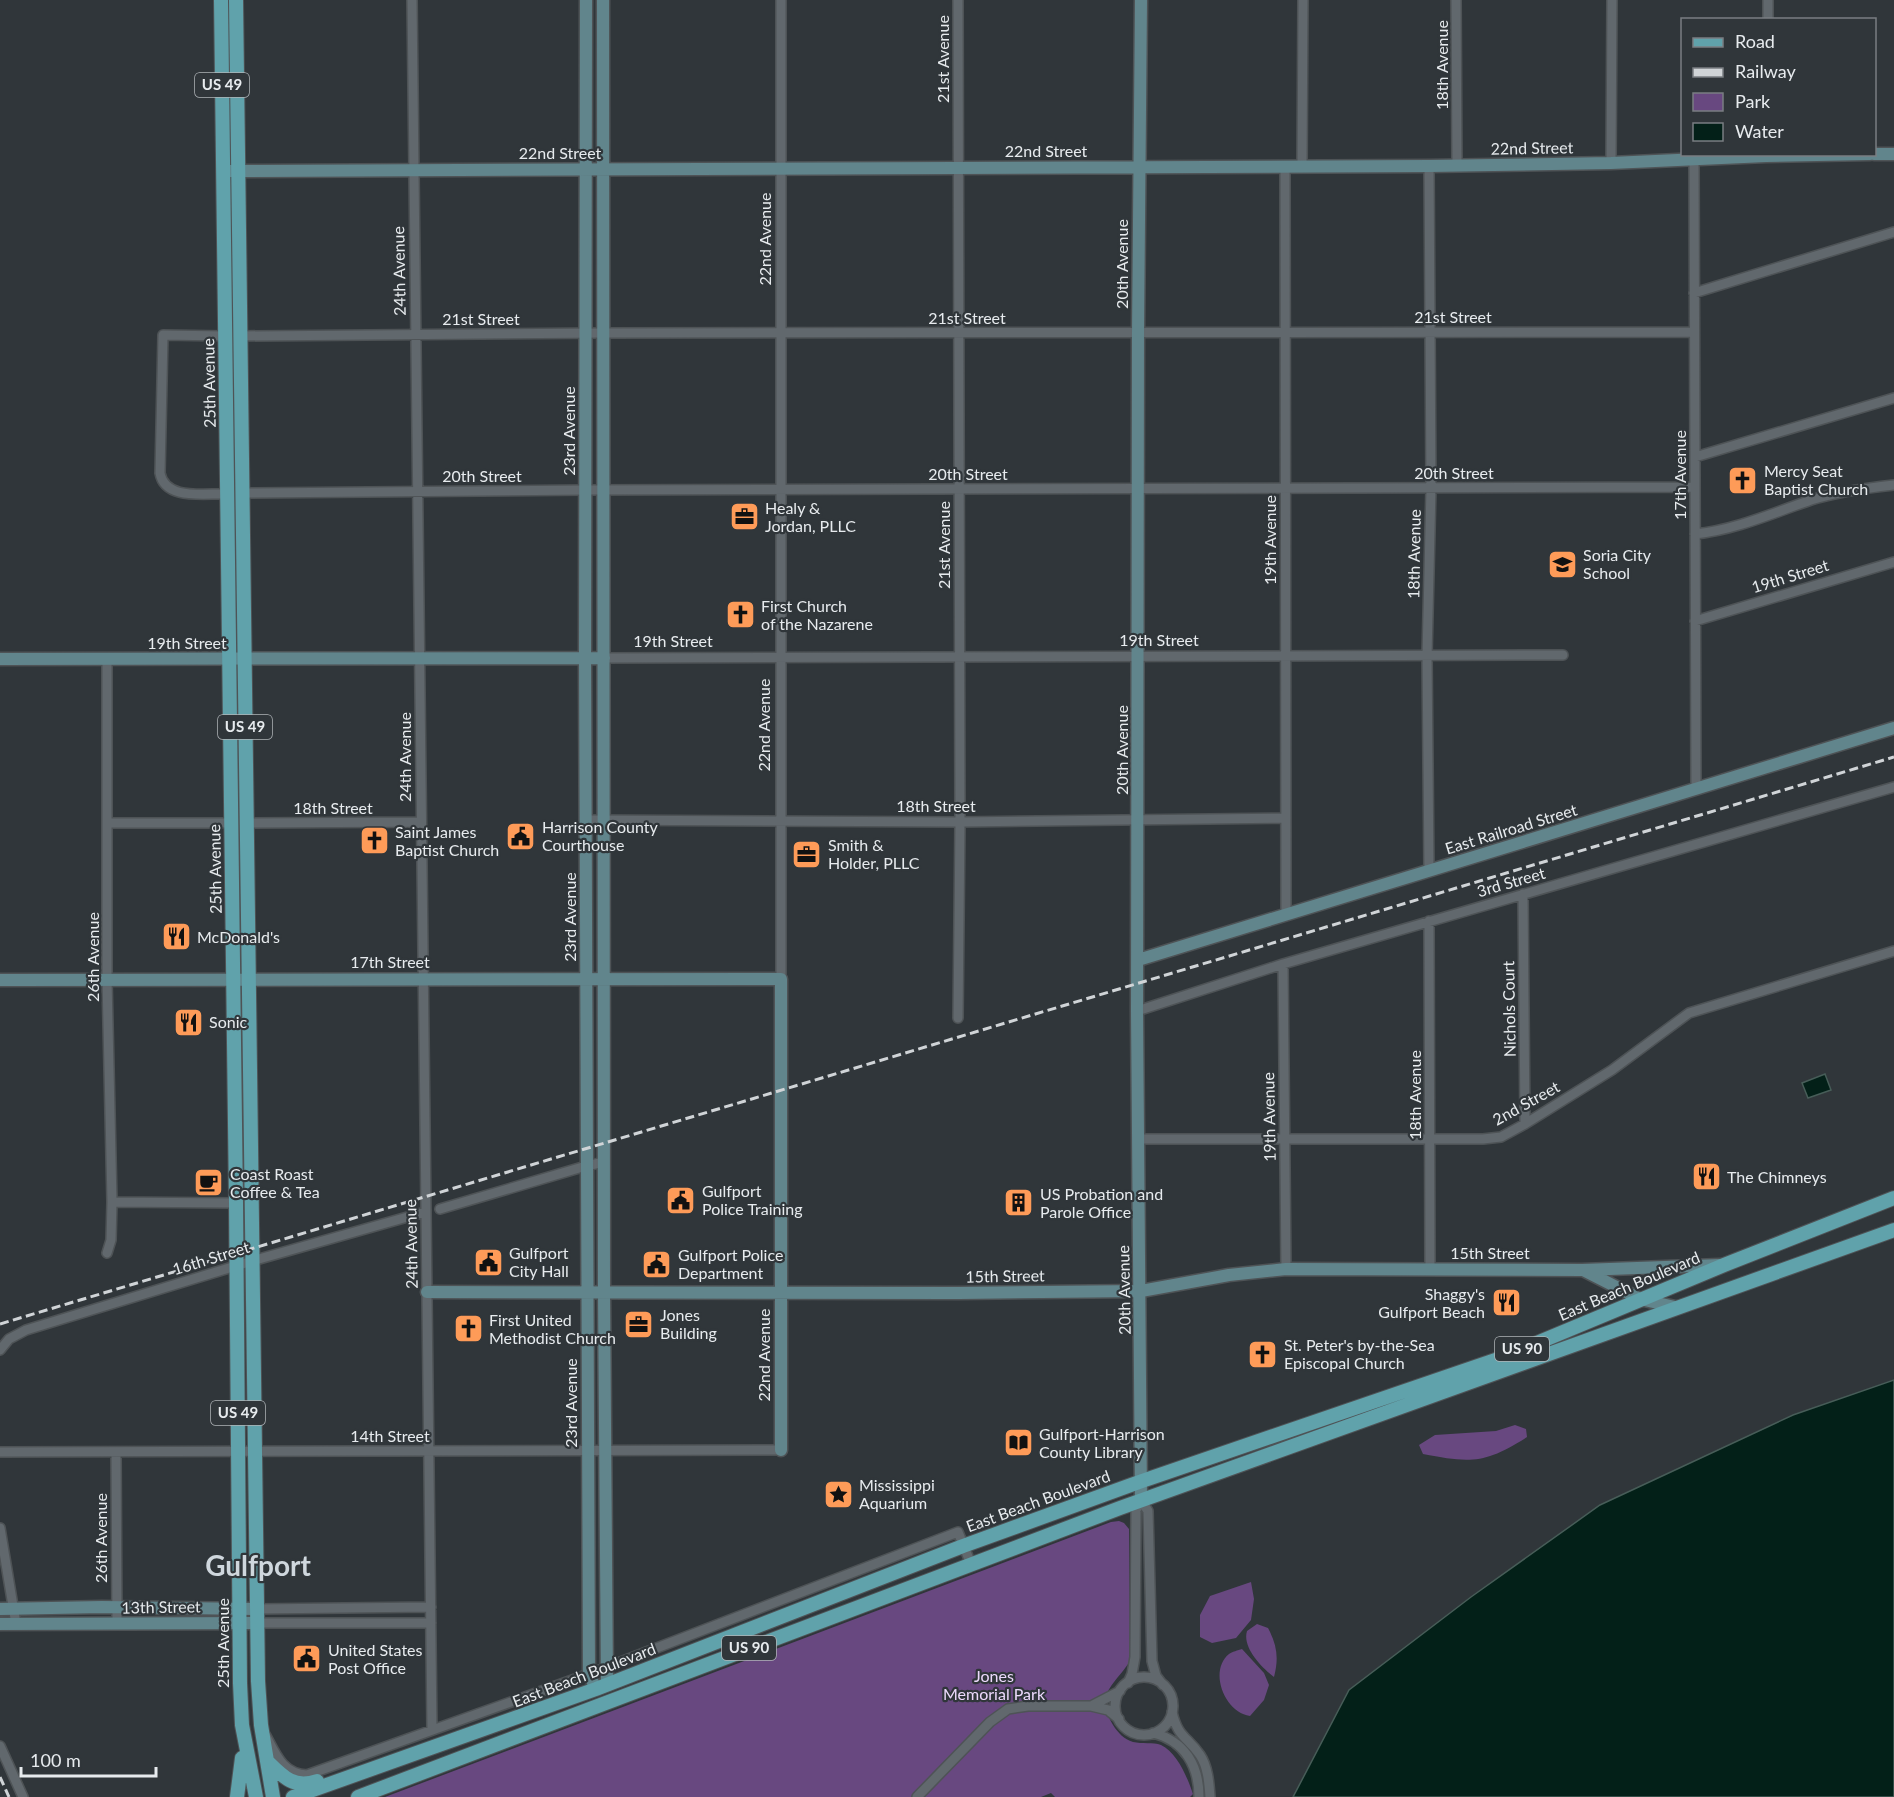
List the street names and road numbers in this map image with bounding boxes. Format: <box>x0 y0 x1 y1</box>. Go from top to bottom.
street label: 21st Avenue <box>933 15 952 103</box>
street label: 18th Avenue <box>1432 20 1451 110</box>
road number: US 49 <box>195 73 249 97</box>
street label: 22nd Street <box>1490 137 1574 158</box>
street label: 22nd Street <box>1005 141 1088 160</box>
street label: 22nd Street <box>519 143 602 162</box>
street label: 22nd Avenue <box>755 193 774 285</box>
street label: 20th Avenue <box>1112 219 1131 309</box>
street label: 24th Avenue <box>388 226 409 316</box>
street label: 21st Street <box>1414 307 1492 326</box>
street label: 21st Street <box>928 308 1006 327</box>
street label: 21st Street <box>442 309 520 328</box>
street label: 25th Avenue <box>198 338 219 428</box>
street label: 23rd Avenue <box>559 386 578 476</box>
street label: 17th Avenue <box>1670 430 1689 520</box>
street label: 20th Street <box>1414 463 1494 482</box>
street label: 20th Street <box>928 464 1008 483</box>
street label: 20th Street <box>442 466 522 485</box>
street label: 19th Avenue <box>1260 495 1279 585</box>
street label: 21st Avenue <box>934 501 953 589</box>
street label: 18th Avenue <box>1403 509 1424 599</box>
street label: 19th Street <box>1749 555 1831 596</box>
street label: 19th Street <box>1119 630 1199 649</box>
street label: 19th Street <box>633 631 713 650</box>
street label: 19th Street <box>147 633 227 652</box>
street label: 22nd Avenue <box>754 679 773 771</box>
street label: 20th Avenue <box>1112 705 1131 795</box>
street label: 24th Avenue <box>395 712 414 802</box>
road number: US 49 <box>218 715 272 739</box>
street label: 18th Street <box>896 796 976 815</box>
street label: 18th Street <box>293 798 373 817</box>
street label: East Railroad Street <box>1443 799 1579 858</box>
street label: 25th Avenue <box>204 824 225 914</box>
street label: 3rd Street <box>1475 863 1547 900</box>
street label: 23rd Avenue <box>560 872 579 962</box>
street label: 26th Avenue <box>83 912 102 1002</box>
street label: 17th Street <box>350 952 430 971</box>
street label: Nichols Court <box>1498 960 1519 1057</box>
street label: 18th Avenue <box>1405 1050 1424 1140</box>
street label: 19th Avenue <box>1258 1072 1279 1162</box>
street label: 2nd Street <box>1489 1076 1563 1129</box>
street label: 24th Avenue <box>400 1199 421 1289</box>
street label: 16th Street <box>170 1237 252 1278</box>
street label: 15th Street <box>1450 1243 1530 1262</box>
street label: 20th Avenue <box>1113 1245 1134 1335</box>
street label: East Beach Boulevard <box>1555 1247 1702 1324</box>
street label: 15th Street <box>965 1265 1045 1286</box>
street label: 22nd Avenue <box>754 1309 773 1401</box>
road number: US 90 <box>1495 1337 1549 1361</box>
street label: 23rd Avenue <box>561 1358 580 1448</box>
road number: US 49 <box>211 1401 265 1425</box>
street label: 14th Street <box>350 1426 430 1445</box>
street label: East Beach Boulevard <box>963 1466 1112 1535</box>
street label: 26th Avenue <box>91 1493 110 1583</box>
street label: 13th Street <box>121 1596 201 1617</box>
street label: 25th Avenue <box>213 1598 232 1688</box>
road number: US 90 <box>722 1636 776 1660</box>
street label: East Beach Boulevard <box>510 1638 658 1711</box>

